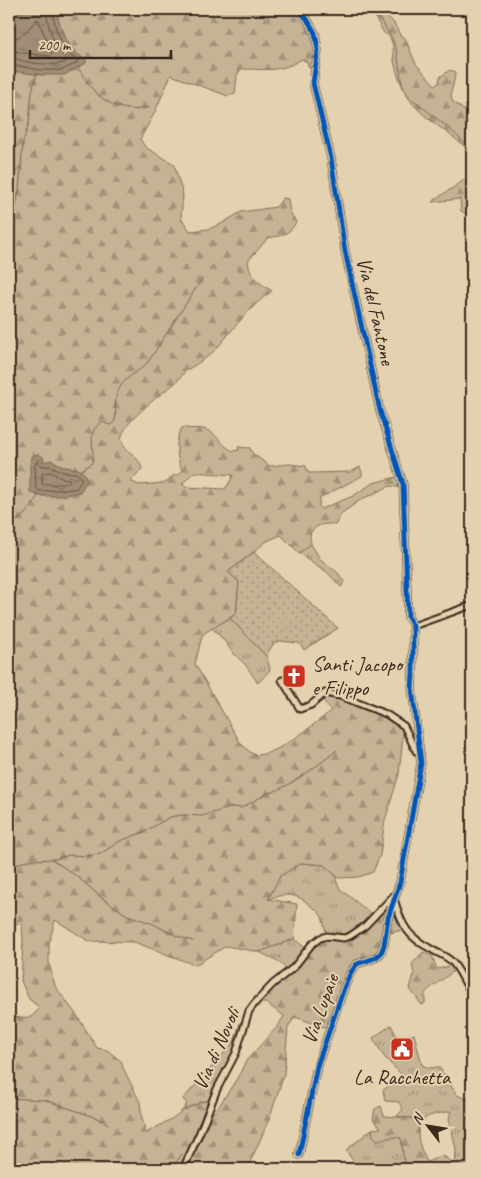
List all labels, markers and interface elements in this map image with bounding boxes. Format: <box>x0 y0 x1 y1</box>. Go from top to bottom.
scale bar <box>30 28 171 60</box>
text: 200 m <box>38 36 72 55</box>
street label: Via del Fantone <box>351 255 401 368</box>
place label: Santi Jacopo e Filippo <box>312 651 405 701</box>
church icon: Santi Jacopo e Filippo <box>281 663 307 689</box>
street label: Via Lupaie <box>295 969 345 1047</box>
street label: Via di Novoli <box>186 1001 247 1094</box>
public building icon: La Racchetta <box>389 1036 415 1062</box>
place label: La Racchetta <box>354 1064 452 1090</box>
north arrow <box>404 1100 454 1150</box>
text: N <box>408 1109 428 1128</box>

